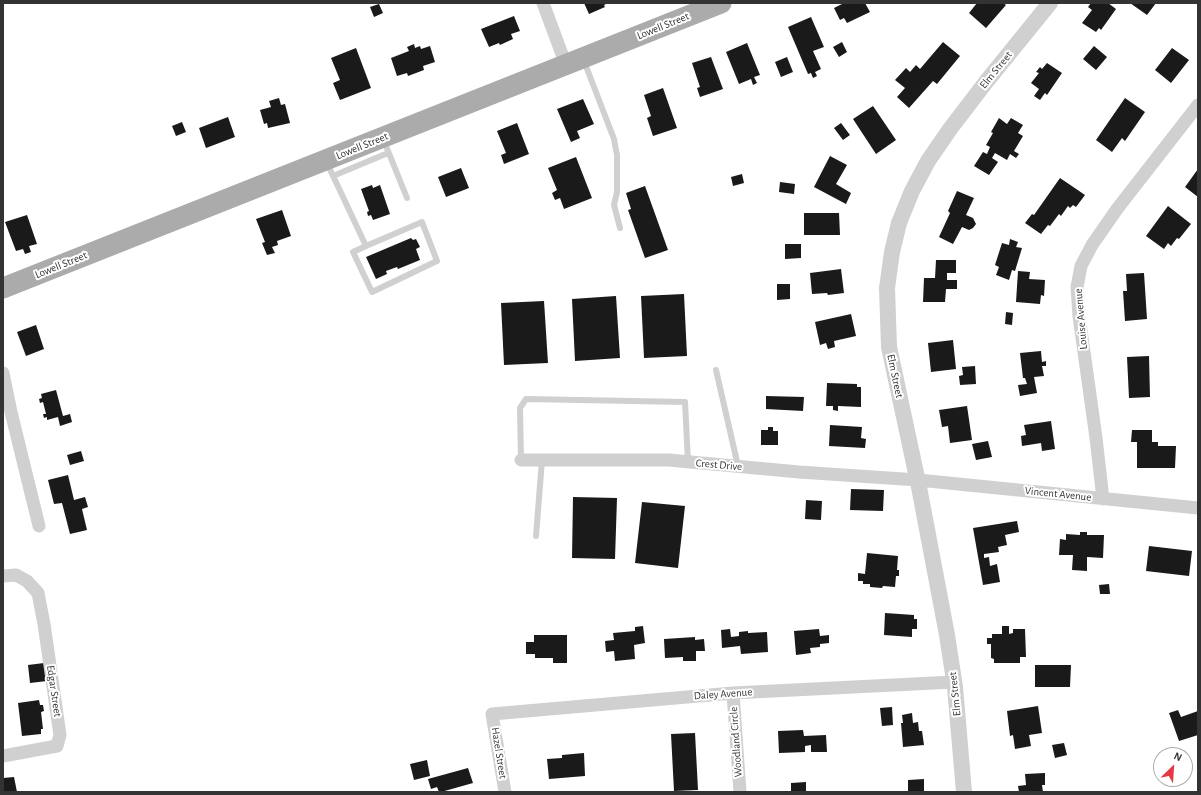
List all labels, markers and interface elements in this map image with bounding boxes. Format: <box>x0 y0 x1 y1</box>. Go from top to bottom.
street label: Lowell Street <box>635 10 691 42</box>
street label: Elm Street <box>977 49 1015 91</box>
street label: Lowell Street <box>334 130 390 162</box>
street label: Lowell Street <box>33 249 89 281</box>
street label: Louise Avenue <box>1072 288 1090 350</box>
street label: Elm Street <box>884 353 906 399</box>
street label: Crest Drive <box>695 456 743 474</box>
street label: Vincent Avenue <box>1024 484 1092 504</box>
street label: Edgar Street <box>44 664 64 718</box>
street label: Elm Street <box>946 671 964 717</box>
street label: Daley Avenue <box>693 685 753 703</box>
street label: Woodland Circle <box>727 706 745 778</box>
street label: Hazel Street <box>488 726 510 780</box>
north arrow <box>1153 747 1193 787</box>
text: N <box>1172 750 1184 763</box>

